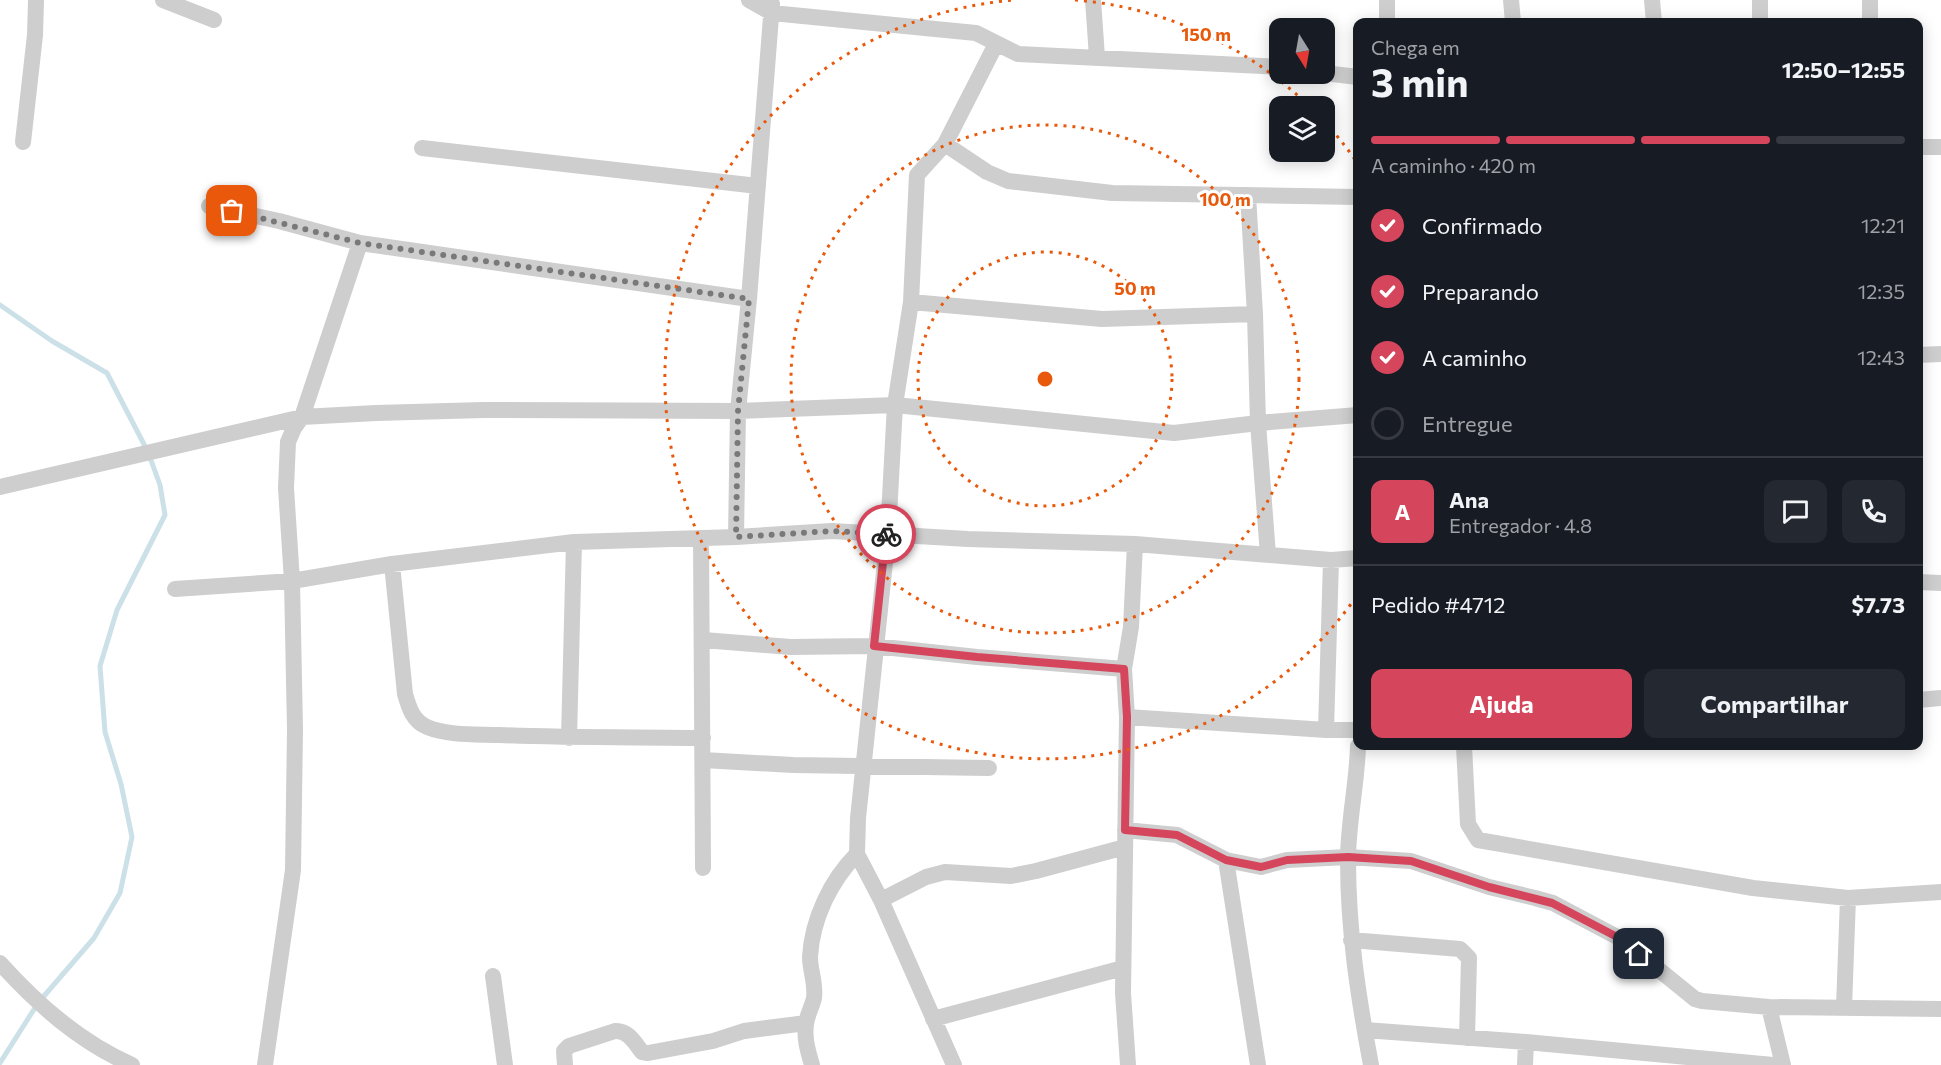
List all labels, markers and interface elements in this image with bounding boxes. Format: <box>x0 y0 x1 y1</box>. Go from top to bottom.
north arrow <box>1269 18 1335 84</box>
map controls <box>1269 18 1335 162</box>
text: 150 m <box>1181 23 1231 45</box>
text: Chega em <box>1371 35 1460 59</box>
text: 12:50–12:55 <box>1782 56 1905 83</box>
text: 3 min <box>1371 57 1469 105</box>
button: layers <box>1269 96 1335 162</box>
text: A caminho · 420 m <box>1371 153 1536 177</box>
pin <box>206 185 257 236</box>
text: 100 m <box>1199 188 1251 210</box>
icon: bag <box>215 194 248 227</box>
icon: check <box>1371 209 1404 242</box>
text: Confirmado <box>1422 212 1543 239</box>
text: 12:21 <box>1861 213 1905 237</box>
icon: check <box>1371 275 1404 308</box>
text: 50 m <box>1114 277 1156 299</box>
text: Preparando <box>1422 278 1539 305</box>
text: 12:35 <box>1858 279 1905 303</box>
icon: check <box>1371 341 1404 374</box>
text: A caminho <box>1422 344 1527 371</box>
text: 12:43 <box>1857 345 1905 369</box>
centre of rings <box>1035 369 1055 389</box>
text: Entregue <box>1422 410 1513 437</box>
button: chat <box>1764 480 1827 543</box>
button: phone <box>1842 480 1905 543</box>
text: Ana <box>1449 486 1489 513</box>
text: A <box>1395 498 1410 525</box>
courier <box>856 504 916 564</box>
text: Entregador · 4.8 <box>1449 513 1592 537</box>
icon: bike <box>870 518 903 551</box>
text: Pedido #4712 <box>1371 591 1505 618</box>
text: $7.73 <box>1851 591 1905 618</box>
button: Ajuda <box>1371 669 1632 738</box>
button: Compartilhar <box>1644 669 1905 738</box>
pin <box>1613 928 1664 979</box>
icon: home <box>1622 937 1655 970</box>

